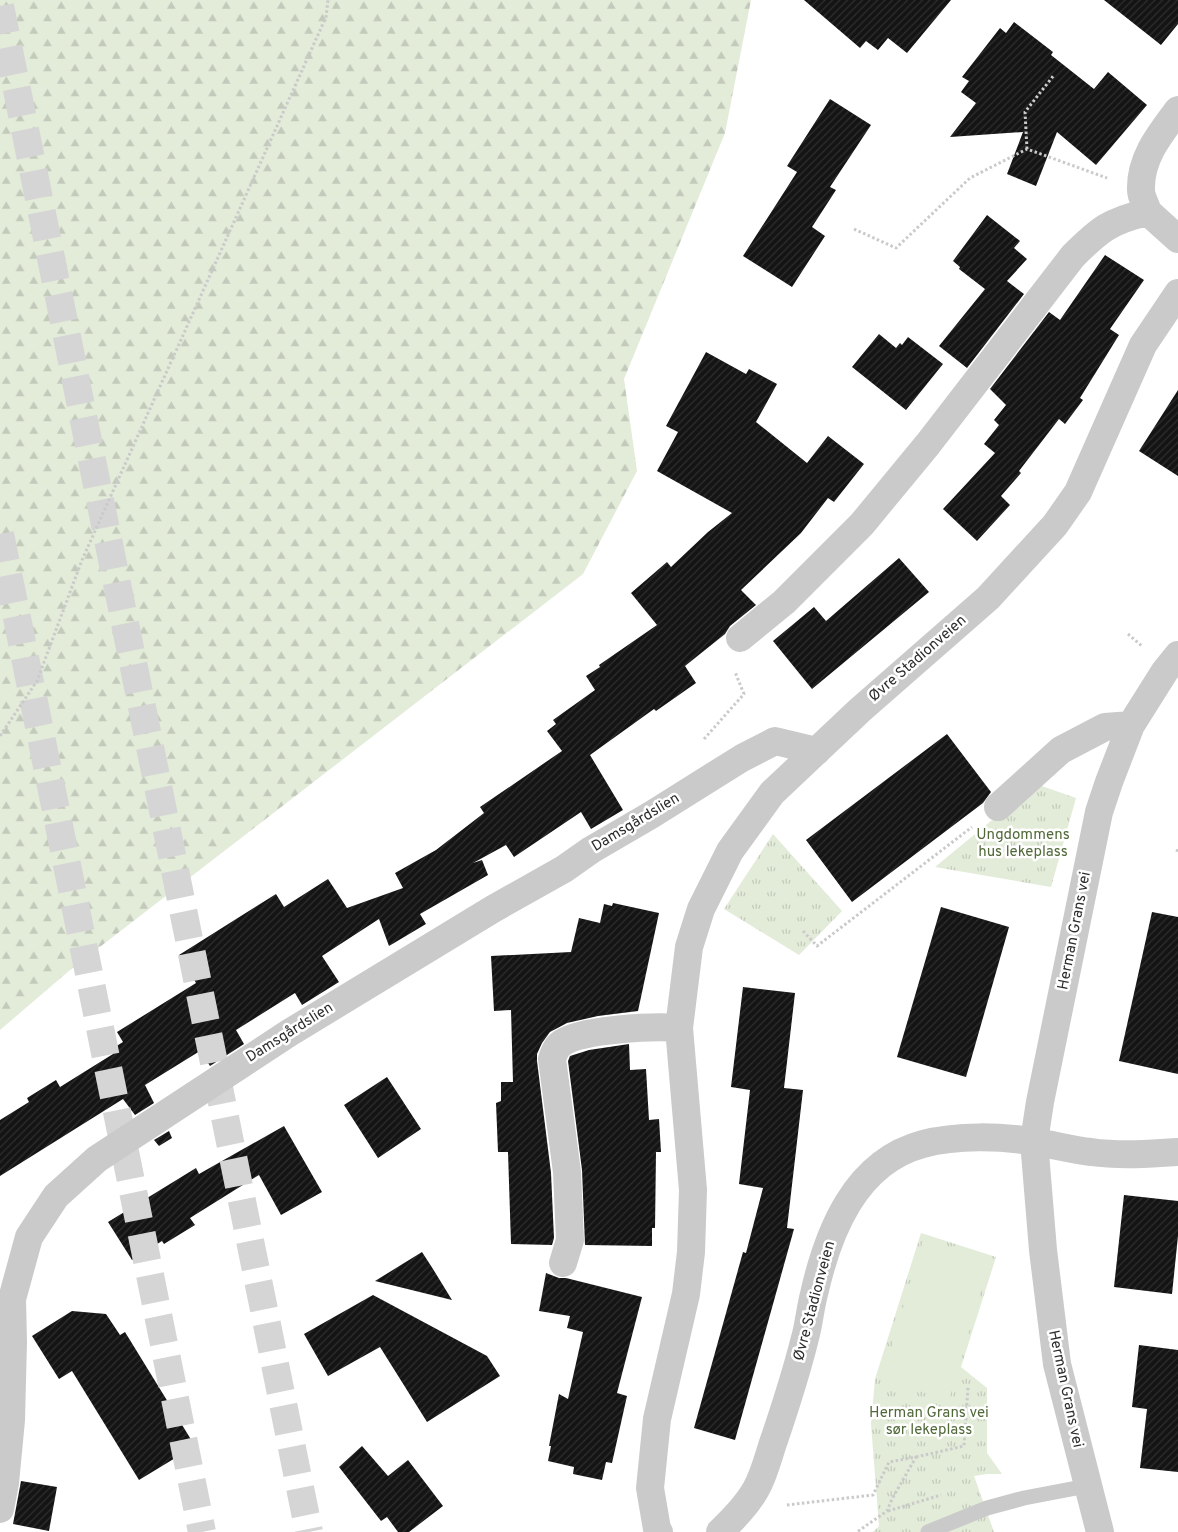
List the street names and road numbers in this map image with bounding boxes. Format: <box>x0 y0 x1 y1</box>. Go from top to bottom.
street label: Øvre Stadionveien <box>865 611 971 707</box>
street label: Damsgårdslien <box>589 789 683 857</box>
street label: Herman Grans vei <box>1054 870 1096 992</box>
street label: Damsgårdslien <box>243 999 337 1067</box>
street label: Øvre Stadionveien <box>790 1239 840 1363</box>
street label: Herman Grans vei <box>1043 1328 1087 1450</box>

